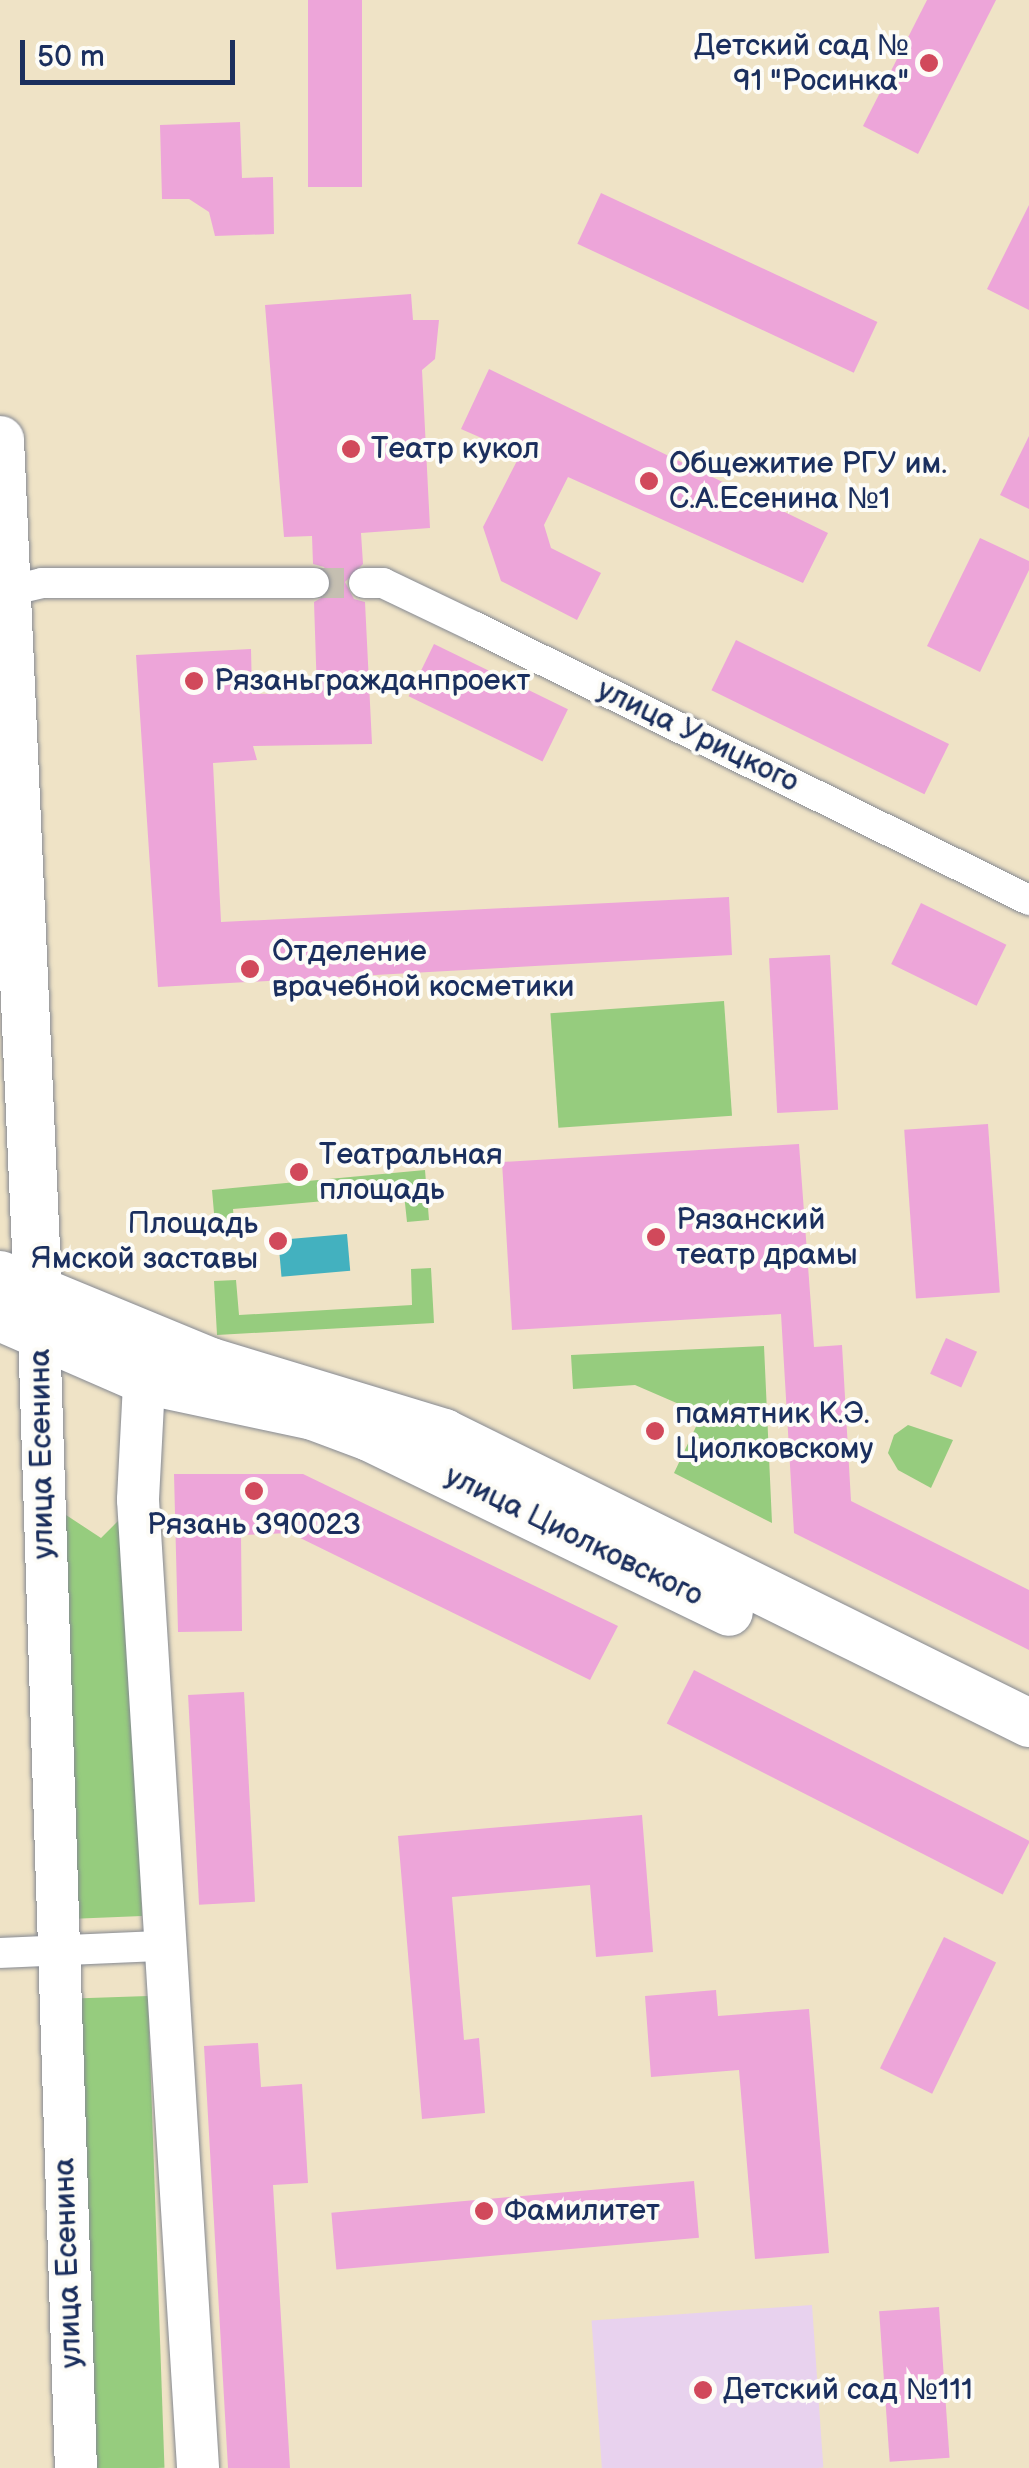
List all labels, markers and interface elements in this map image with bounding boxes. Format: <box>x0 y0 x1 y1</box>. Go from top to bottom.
scale bar <box>25 20 240 82</box>
place label: Детский сад № 91 "Росинка" <box>694 28 909 98</box>
text: 50 m <box>37 39 105 75</box>
marker: Детский сад № 91 "Росинка" <box>918 52 940 74</box>
place label: Театр кукол <box>371 431 539 467</box>
marker: Театр кукол <box>340 438 362 460</box>
place label: Общежитие РГУ им. С.А.Есенина №1 <box>669 446 947 516</box>
marker: Общежитие РГУ им. С.А.Есенина №1 <box>638 470 660 492</box>
place label: Рязаньгражданпроект <box>214 663 530 699</box>
marker: Рязаньгражданпроект <box>183 670 205 692</box>
street label: улица Урицкого <box>591 672 805 800</box>
place label: Отделение врачебной косметики <box>272 934 575 1004</box>
marker: Отделение врачебной косметики <box>237 956 263 982</box>
place label: Театральная площадь <box>319 1137 503 1208</box>
marker: Театральная площадь <box>288 1161 310 1183</box>
place label: Рязанский театр драмы <box>676 1202 858 1272</box>
place label: Площадь Ямской заставы <box>31 1206 258 1276</box>
marker: Рязанский театр драмы <box>645 1226 667 1248</box>
marker: Площадь Ямской заставы <box>267 1230 289 1252</box>
street label: улица Есенина <box>22 1348 62 1560</box>
place label: памятник К.Э. Циолковскому <box>675 1396 873 1466</box>
marker: памятник К.Э. Циолковскому <box>644 1420 666 1442</box>
street label: улица Циолковского <box>439 1458 709 1614</box>
marker: Рязань 390023 <box>243 1480 265 1502</box>
place label: Рязань 390023 <box>147 1507 361 1543</box>
street label: улица Есенина <box>46 2157 90 2369</box>
place label: Фамилитет <box>504 2193 660 2229</box>
marker: Фамилитет <box>473 2200 495 2222</box>
place label: Детский сад №111 <box>723 2372 973 2408</box>
marker: Детский сад №111 <box>692 2379 714 2401</box>

